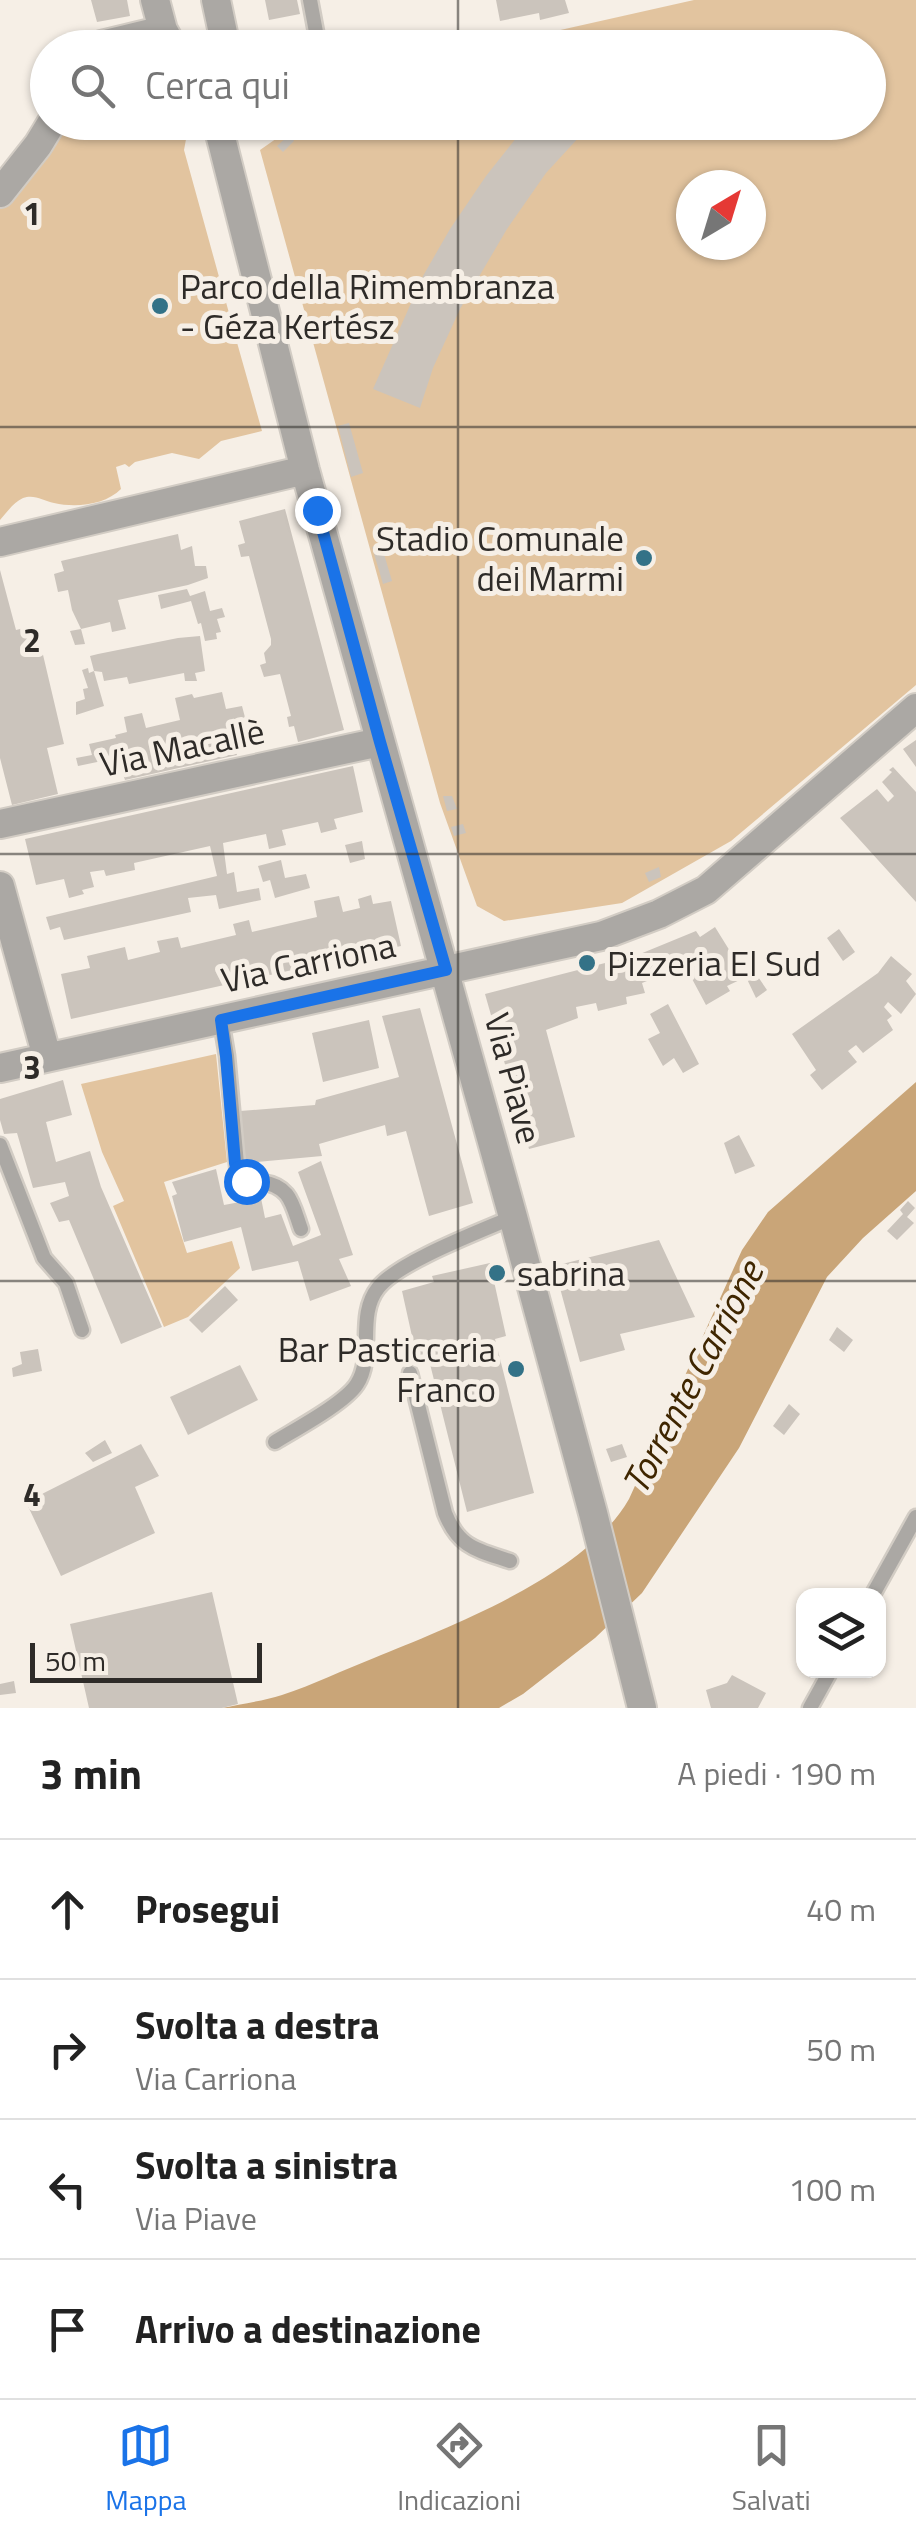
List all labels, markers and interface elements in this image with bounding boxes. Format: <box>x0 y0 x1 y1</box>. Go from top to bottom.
search box <box>30 30 886 140</box>
text: Cerca qui <box>145 56 290 114</box>
icon: search <box>65 58 120 113</box>
north arrow <box>676 170 766 260</box>
text: 1 <box>23 189 41 237</box>
place label: Parco della Rimembranza - Géza Kertész <box>180 259 554 353</box>
marker: Parco della Rimembranza - Géza Kertész <box>149 295 171 317</box>
route end <box>295 488 341 534</box>
place label: Stadio Comunale dei Marmi <box>376 511 624 605</box>
marker: Stadio Comunale dei Marmi <box>633 547 655 569</box>
text: 2 <box>23 616 41 664</box>
street label: Via Macallè <box>95 703 269 791</box>
street label: Via Carriona <box>216 917 400 1007</box>
place label: Pizzeria El Sud <box>607 936 821 990</box>
marker: Pizzeria El Sud <box>576 952 598 974</box>
street label: Via Piave <box>471 1007 557 1149</box>
text: 3 <box>23 1043 41 1091</box>
route start <box>224 1159 270 1205</box>
place label: sabrina <box>517 1246 625 1300</box>
water label: Torrente Carrione <box>606 1248 779 1504</box>
marker: sabrina <box>486 1262 508 1284</box>
place label: Bar Pasticceria Franco <box>278 1322 496 1416</box>
marker: Bar Pasticceria Franco <box>505 1358 527 1380</box>
text: 4 <box>23 1470 41 1518</box>
map controls <box>796 1588 886 1678</box>
button: layers <box>796 1588 886 1678</box>
scale bar <box>30 1638 262 1682</box>
text: 50 m <box>45 1639 106 1682</box>
text: 3 min <box>40 1741 142 1805</box>
text: A piedi · 190 m <box>677 1749 876 1797</box>
text: Prosegui <box>135 1880 280 1938</box>
icon: ahead <box>40 1882 95 1937</box>
text: 40 m <box>806 1885 876 1933</box>
text: Svolta a destra <box>135 1996 380 2054</box>
icon: right <box>40 2022 95 2077</box>
text: 50 m <box>806 2025 876 2073</box>
text: Via Carriona <box>135 2054 296 2102</box>
text: Svolta a sinistra <box>135 2136 398 2194</box>
icon: left <box>40 2162 95 2217</box>
text: 100 m <box>788 2165 876 2213</box>
text: Via Piave <box>135 2194 257 2242</box>
text: Arrivo a destinazione <box>135 2300 481 2358</box>
icon: arrive <box>40 2302 95 2357</box>
tab: Mappa <box>105 2418 186 2521</box>
tab: Indicazioni <box>397 2418 521 2521</box>
tab: Salvati <box>732 2418 811 2521</box>

